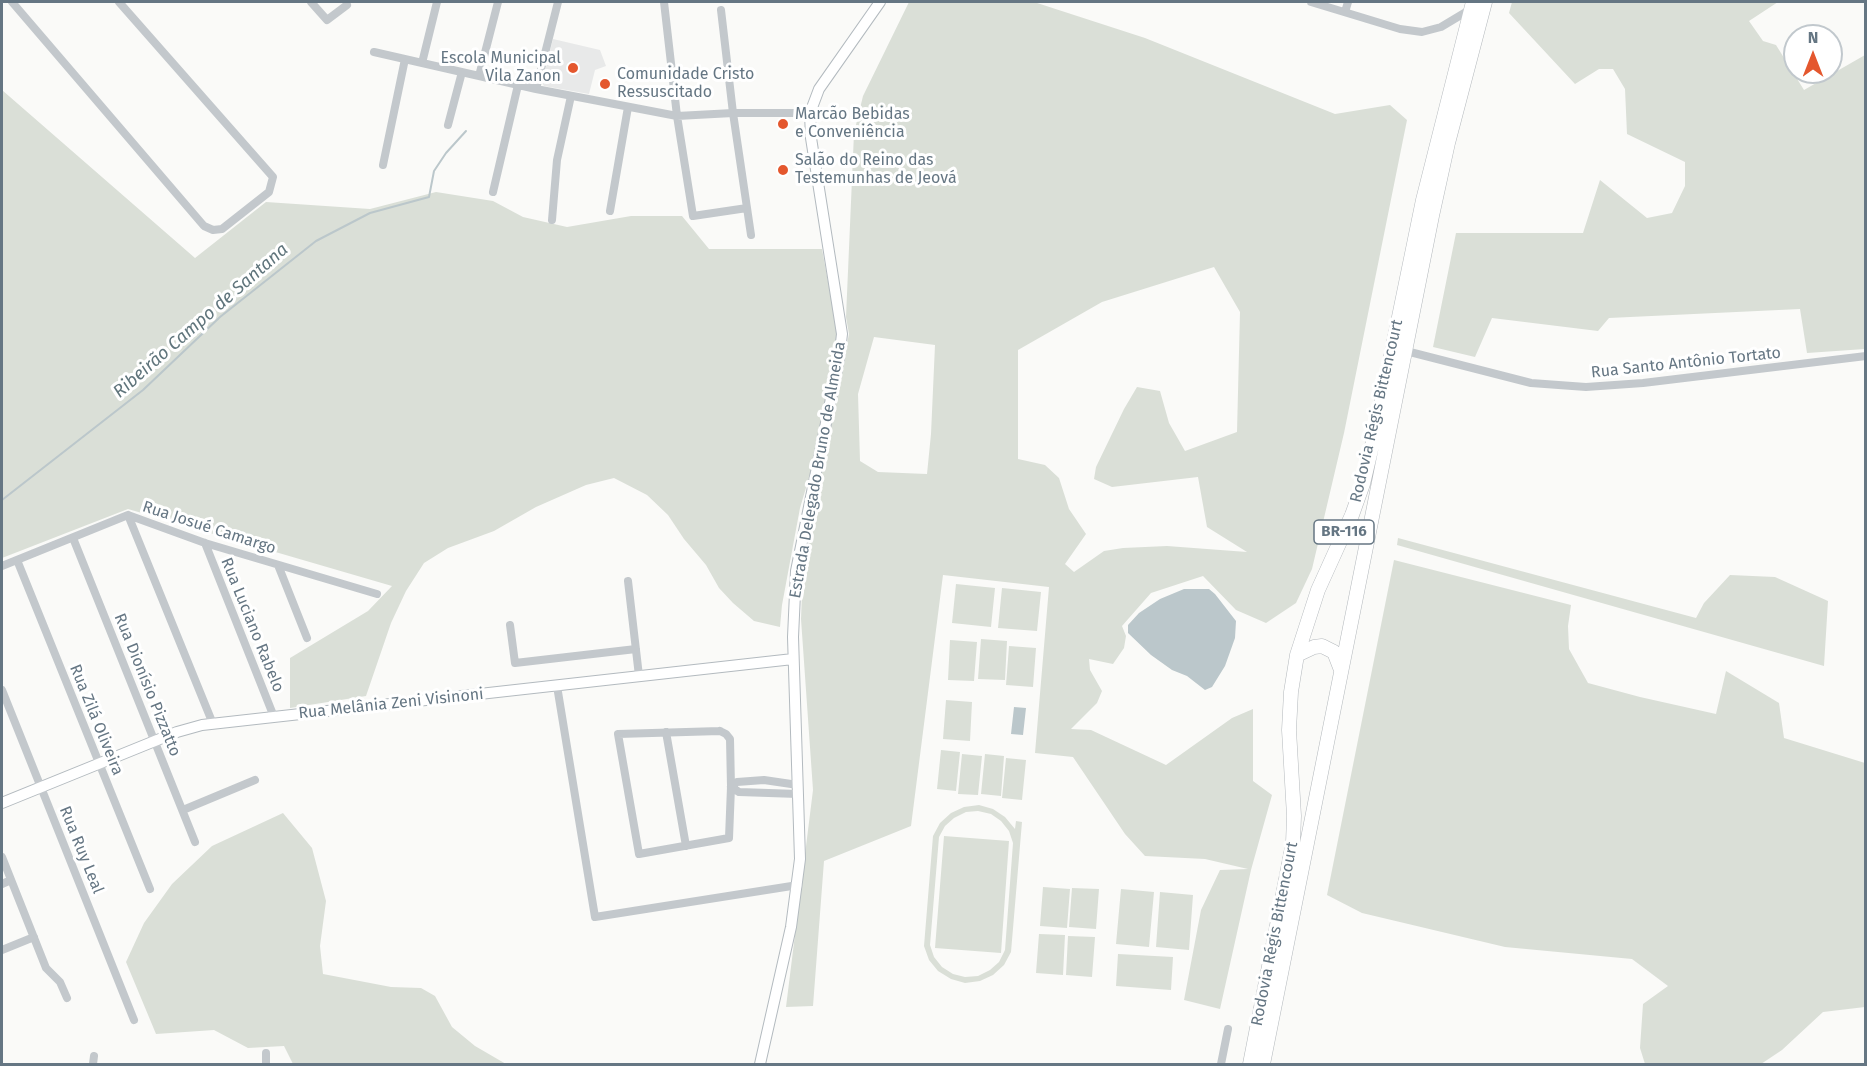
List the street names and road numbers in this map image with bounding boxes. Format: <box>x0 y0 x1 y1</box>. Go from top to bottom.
street label: Rodovia Régis Bittencourt <box>1347 318 1407 504</box>
street label: Estrada Delegado Bruno de Almeida <box>786 340 850 600</box>
street label: Rua Santo Antônio Tortato <box>1590 343 1782 383</box>
street label: Rua Josué Camargo <box>140 497 278 559</box>
road number: BR-116 <box>1314 520 1374 544</box>
street label: Rua Luciano Rabelo <box>216 555 288 695</box>
street label: Rua Dionísio Pizzatto <box>110 611 184 759</box>
street label: Rua Zilá Oliveira <box>65 662 127 778</box>
street label: Rua Melânia Zeni Visinoni <box>297 685 485 723</box>
street label: Rua Ruy Leal <box>55 804 107 896</box>
street label: Rodovia Régis Bittencourt <box>1248 840 1302 1028</box>

